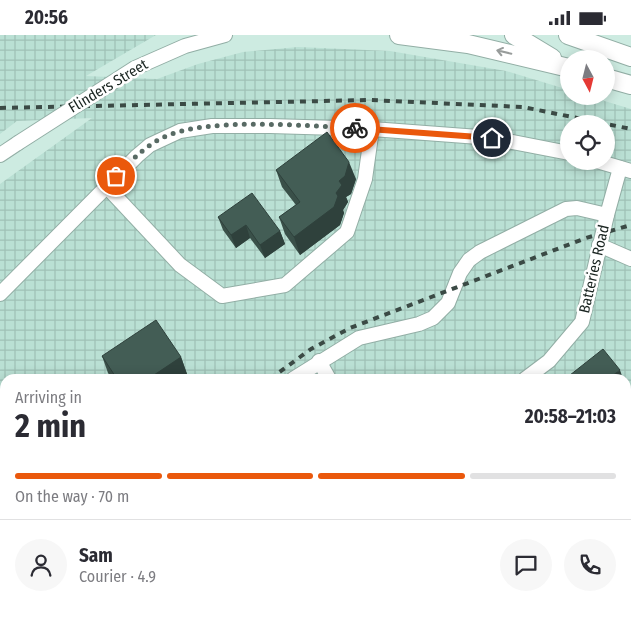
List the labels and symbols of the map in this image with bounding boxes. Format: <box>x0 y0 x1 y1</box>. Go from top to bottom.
one-way arrow <box>497 47 513 56</box>
north arrow <box>560 50 615 105</box>
street label: Flinders Street <box>65 55 151 117</box>
courier <box>330 103 380 153</box>
pin <box>471 117 513 159</box>
pin <box>95 155 137 197</box>
street label: Batteries Road <box>575 223 613 315</box>

